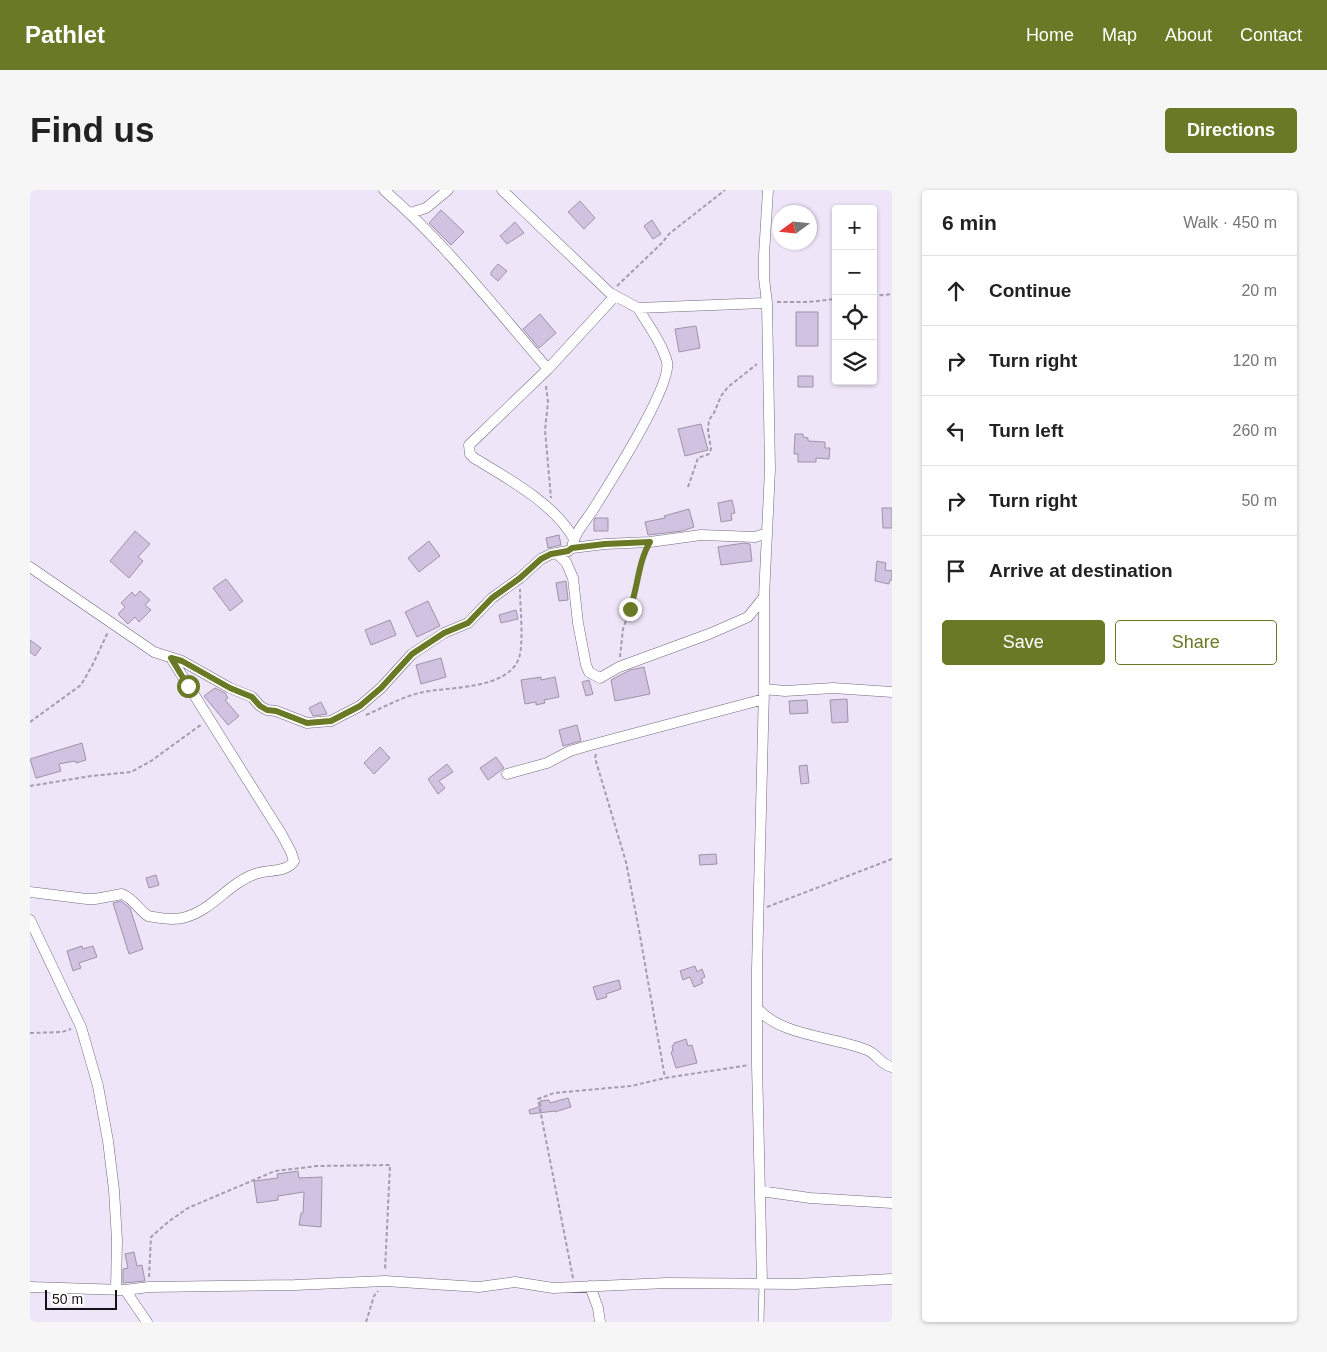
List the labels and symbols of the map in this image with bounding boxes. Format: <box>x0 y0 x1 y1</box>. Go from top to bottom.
north arrow <box>772 205 817 250</box>
route end <box>619 598 642 621</box>
route start <box>177 675 200 698</box>
scale bar <box>45 1287 118 1310</box>

